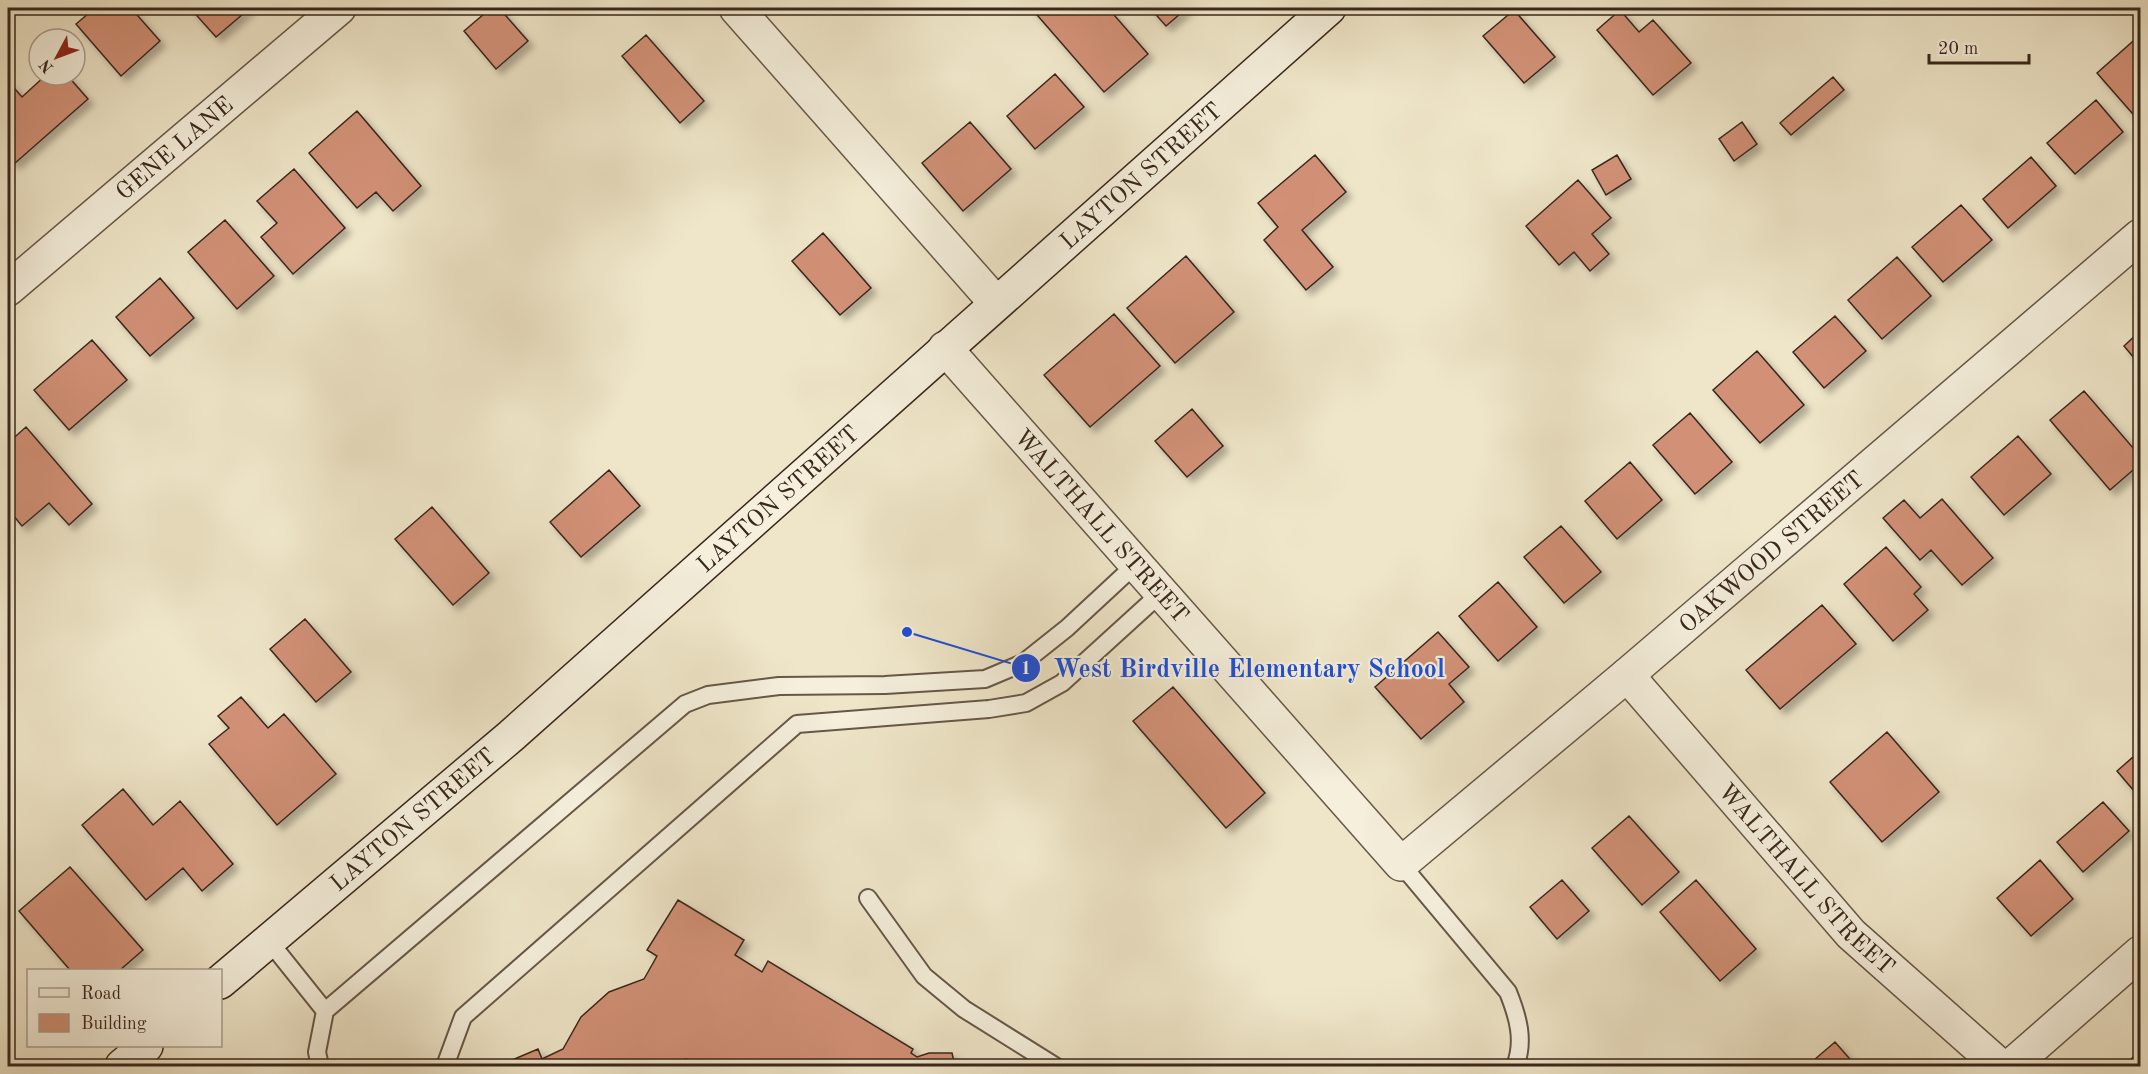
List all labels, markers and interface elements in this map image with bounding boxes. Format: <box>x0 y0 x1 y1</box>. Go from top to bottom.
north arrow <box>27 27 87 87</box>
scale bar <box>1929 27 2030 65</box>
text: 20 m <box>1938 40 1978 58</box>
text: N <box>37 55 57 75</box>
street label: GENE LANE <box>112 93 239 206</box>
street label: LAYTON STREET <box>1056 99 1228 255</box>
street label: LAYTON STREET <box>693 422 865 578</box>
street label: WALTHALL STREET <box>1009 426 1192 628</box>
street label: OAKWOOD STREET <box>1676 468 1869 639</box>
callout: West Birdville Elementary School <box>1011 646 1457 690</box>
text: West Birdville Elementary School <box>1053 657 1445 683</box>
text: 1 <box>1021 660 1031 678</box>
street label: LAYTON STREET <box>327 745 501 897</box>
street label: WALTHALL STREET <box>1713 780 1898 980</box>
legend <box>27 969 222 1047</box>
text: Road <box>81 985 121 1003</box>
text: Building <box>81 1015 147 1033</box>

